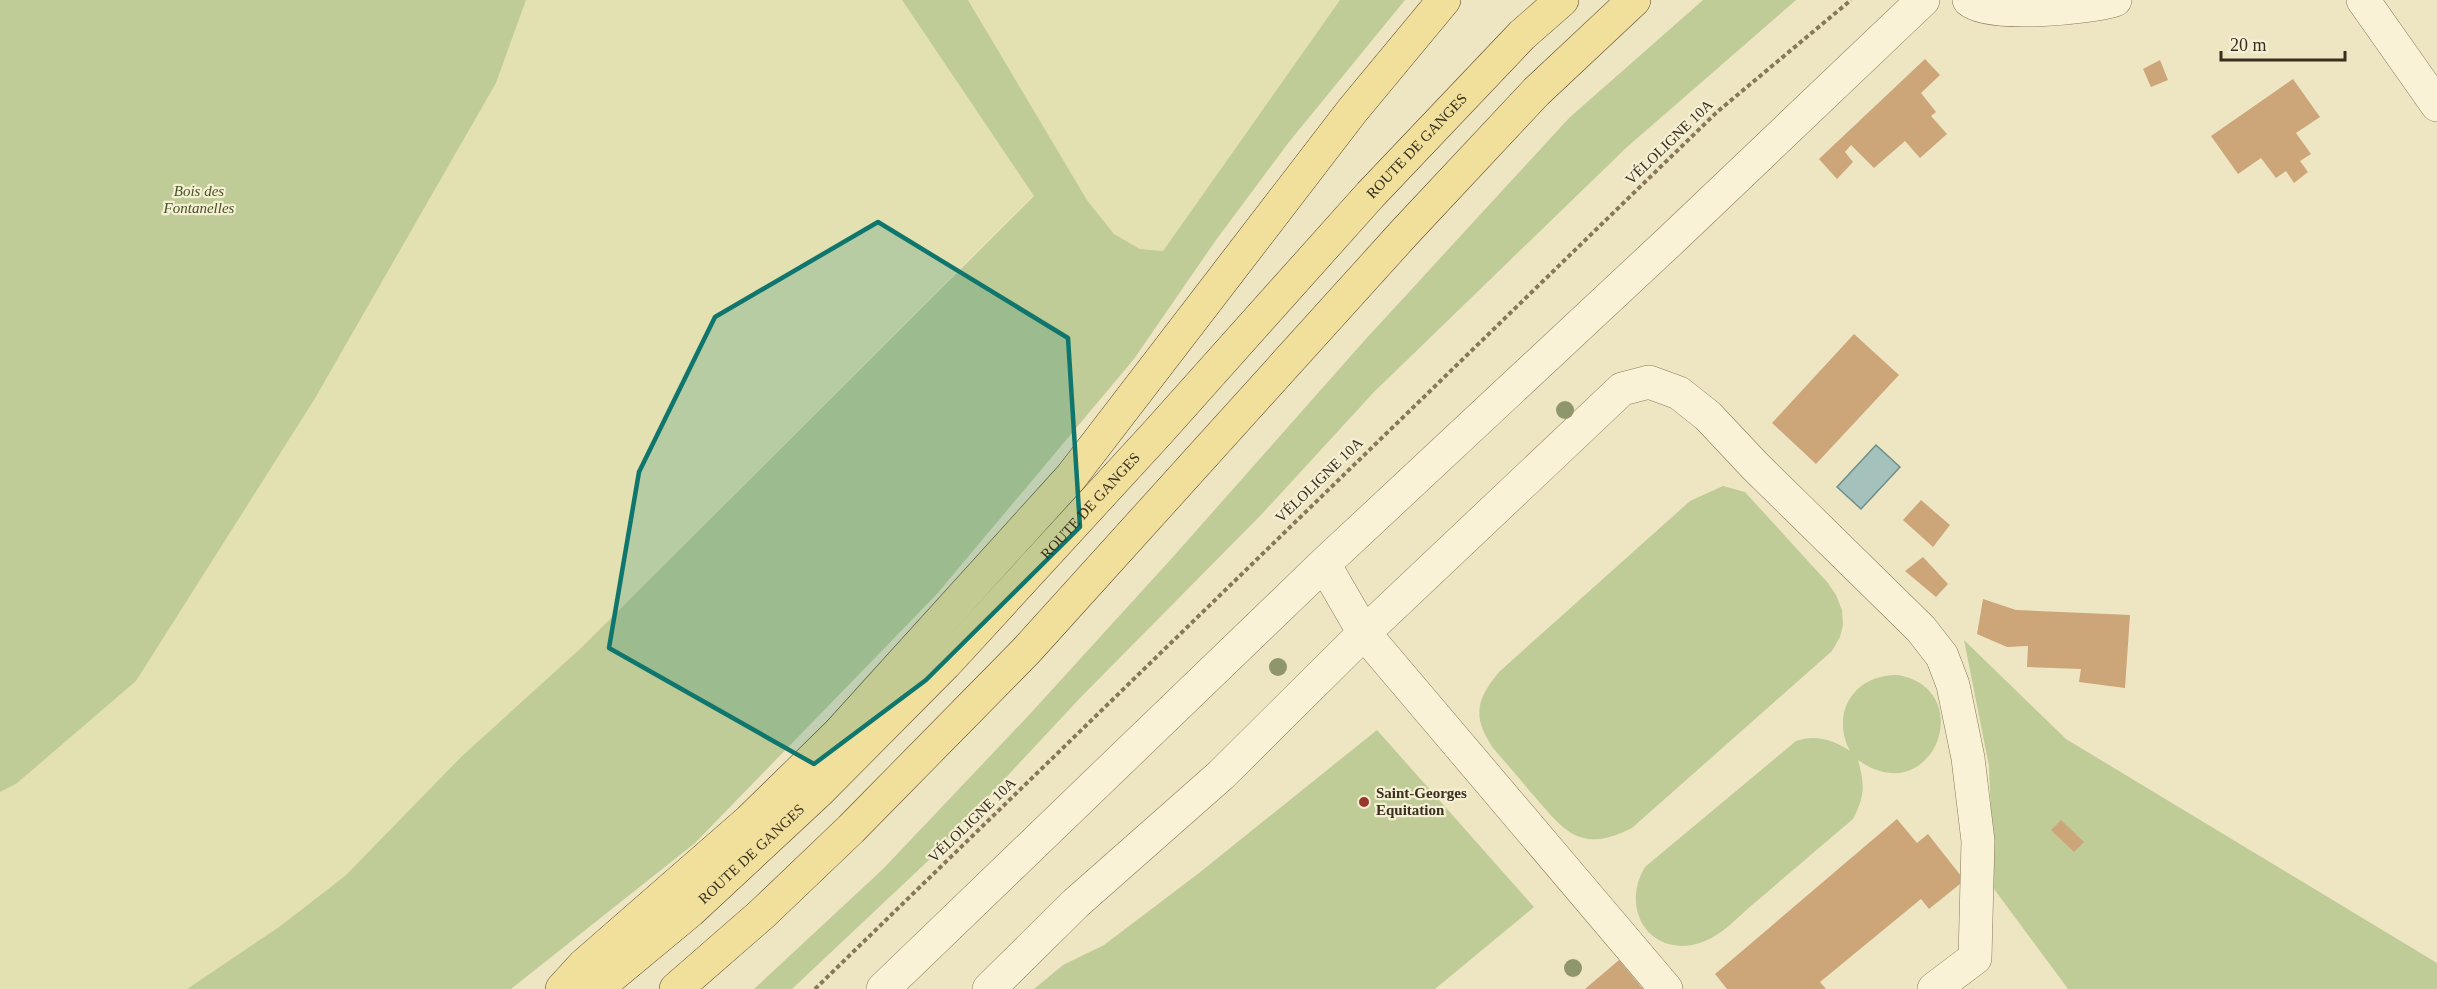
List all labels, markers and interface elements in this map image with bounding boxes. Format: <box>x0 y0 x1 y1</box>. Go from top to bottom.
scale bar <box>2221 24 2346 62</box>
text: 20 m <box>2230 35 2267 55</box>
street label: ROUTE DE GANGES <box>1363 90 1470 202</box>
street label: VÉLOLIGNE 10A <box>1622 96 1716 188</box>
park label: Bois des Fontanelles <box>163 183 235 216</box>
street label: VÉLOLIGNE 10A <box>1272 434 1366 526</box>
street label: ROUTE DE GANGES <box>1038 449 1143 562</box>
street label: VÉLOLIGNE 10A <box>925 774 1019 866</box>
place label: Saint-Georges Equitation <box>1376 785 1467 818</box>
marker: Saint-Georges Equitation <box>1357 795 1371 809</box>
street label: ROUTE DE GANGES <box>695 801 808 907</box>

